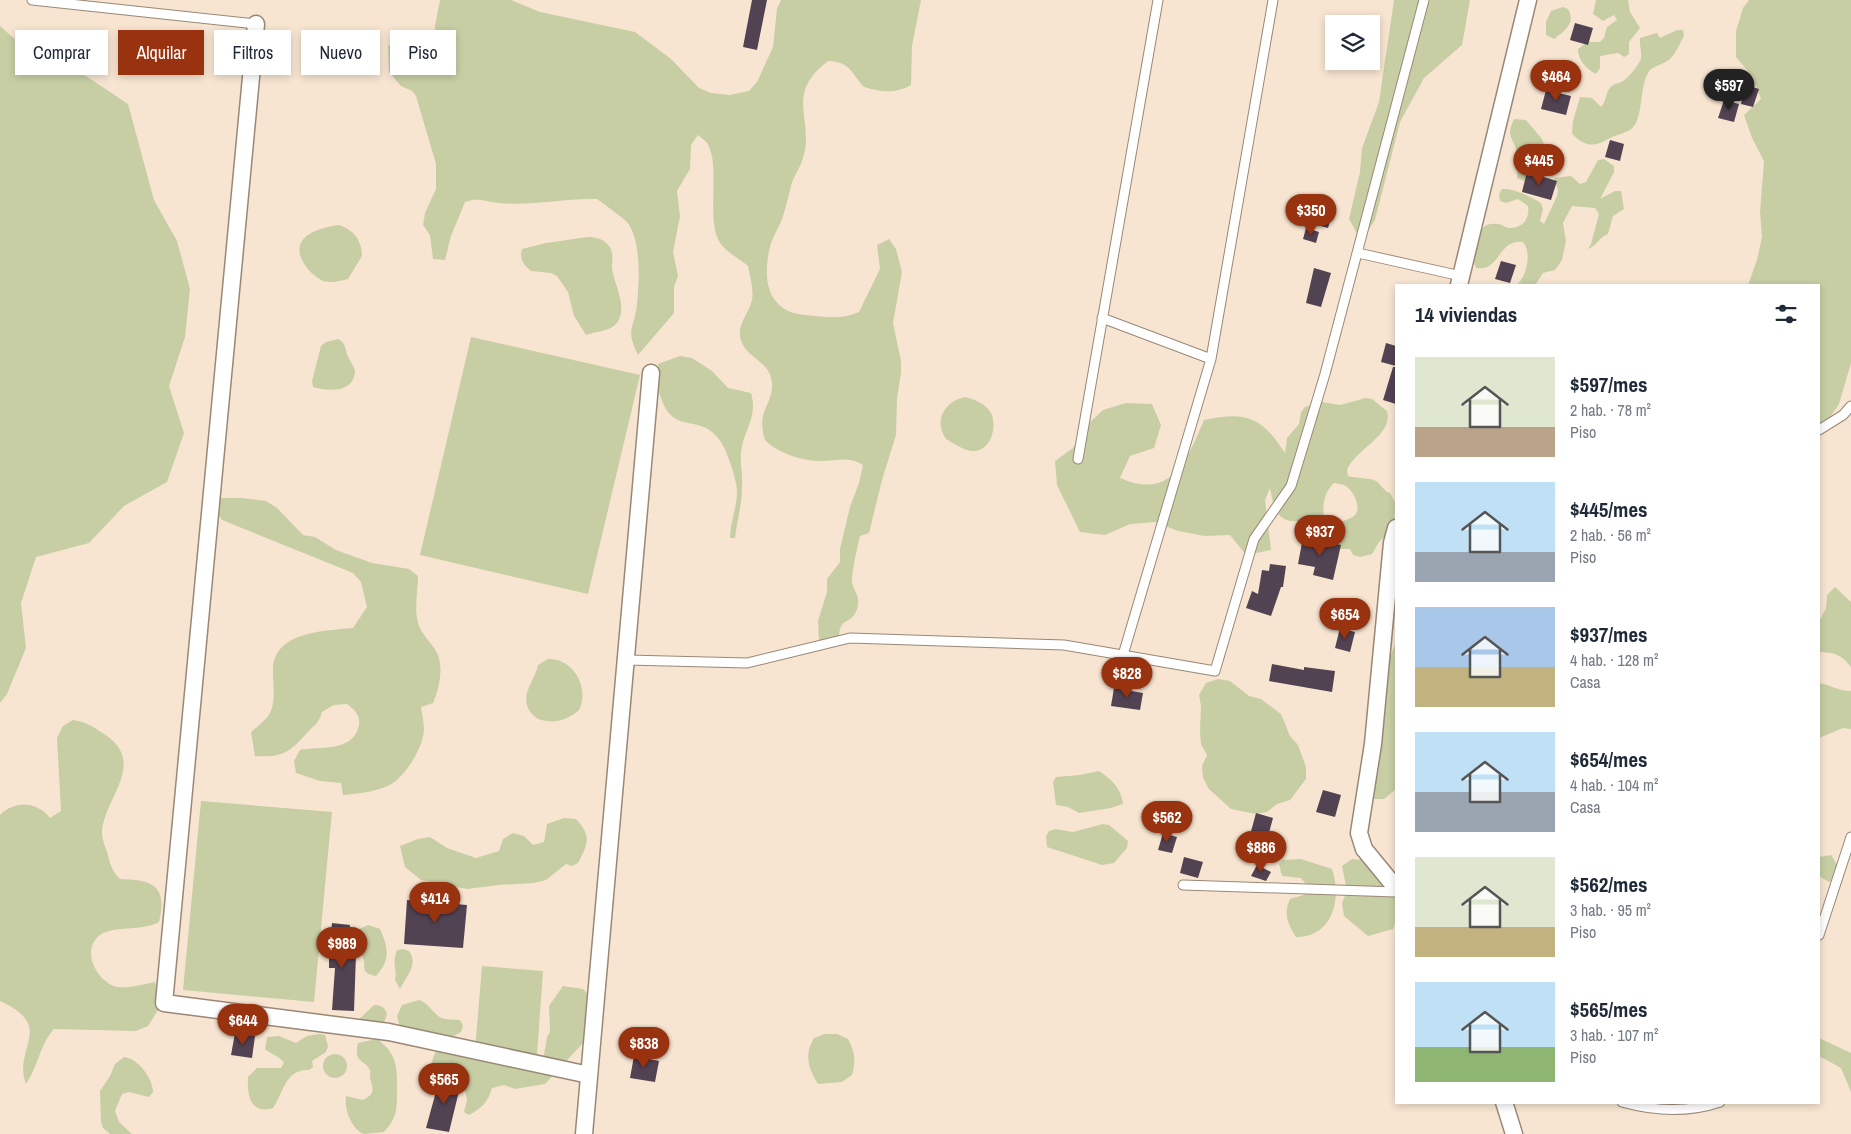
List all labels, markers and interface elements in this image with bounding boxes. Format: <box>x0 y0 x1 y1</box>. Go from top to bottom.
map controls <box>1325 15 1380 70</box>
button: layers <box>1325 15 1380 70</box>
chip: Comprar <box>15 30 108 75</box>
chip: Alquilar <box>118 30 204 75</box>
chip: Filtros <box>214 30 291 75</box>
chip: Nuevo <box>301 30 380 75</box>
chip: Piso <box>390 30 456 75</box>
pin: $464 <box>1526 59 1586 102</box>
text: $464 <box>1541 65 1571 87</box>
pin: $597 <box>1699 68 1759 111</box>
text: $597 <box>1714 74 1744 96</box>
pin: $445 <box>1509 144 1569 186</box>
text: $445 <box>1524 149 1554 171</box>
pin: $350 <box>1281 194 1341 236</box>
text: $350 <box>1296 199 1326 221</box>
text: 14 viviendas <box>1415 300 1517 329</box>
icon: filters <box>1772 300 1800 328</box>
text: $597/mes <box>1570 370 1648 399</box>
icon: home <box>1455 377 1515 437</box>
text: 2 hab. · 78 m² <box>1570 399 1651 421</box>
text: Piso <box>1570 421 1596 443</box>
text: $445/mes <box>1570 495 1648 524</box>
icon: home <box>1455 502 1515 562</box>
pin: $937 <box>1290 514 1350 557</box>
text: $937 <box>1305 520 1335 542</box>
text: 2 hab. · 56 m² <box>1570 524 1651 546</box>
text: Piso <box>1570 546 1596 568</box>
pin: $654 <box>1315 598 1375 640</box>
text: $654 <box>1330 603 1360 625</box>
text: $937/mes <box>1570 620 1648 649</box>
icon: home <box>1455 627 1515 687</box>
text: 4 hab. · 128 m² <box>1570 649 1658 671</box>
pin: $828 <box>1097 656 1157 699</box>
text: $828 <box>1112 662 1142 684</box>
text: Casa <box>1570 671 1601 693</box>
text: $654/mes <box>1570 745 1648 774</box>
icon: home <box>1455 752 1515 812</box>
text: 4 hab. · 104 m² <box>1570 774 1658 796</box>
text: Casa <box>1570 796 1601 818</box>
pin: $562 <box>1137 800 1197 843</box>
text: $562 <box>1152 806 1182 828</box>
pin: $886 <box>1231 830 1291 873</box>
text: $886 <box>1246 836 1276 858</box>
text: $562/mes <box>1570 870 1648 899</box>
icon: home <box>1455 877 1515 937</box>
pin: $414 <box>405 882 465 924</box>
text: $414 <box>420 887 450 909</box>
text: 3 hab. · 95 m² <box>1570 899 1651 921</box>
text: Piso <box>1570 921 1596 943</box>
pin: $989 <box>312 926 372 969</box>
text: $989 <box>327 932 357 954</box>
text: $565/mes <box>1570 995 1648 1024</box>
icon: home <box>1455 1002 1515 1062</box>
pin: $644 <box>213 1004 273 1046</box>
text: $644 <box>228 1009 258 1031</box>
text: 3 hab. · 107 m² <box>1570 1024 1658 1046</box>
pin: $838 <box>614 1026 674 1069</box>
text: $838 <box>629 1032 659 1054</box>
text: Piso <box>1570 1046 1596 1068</box>
pin: $565 <box>414 1062 474 1105</box>
text: $565 <box>429 1068 459 1090</box>

